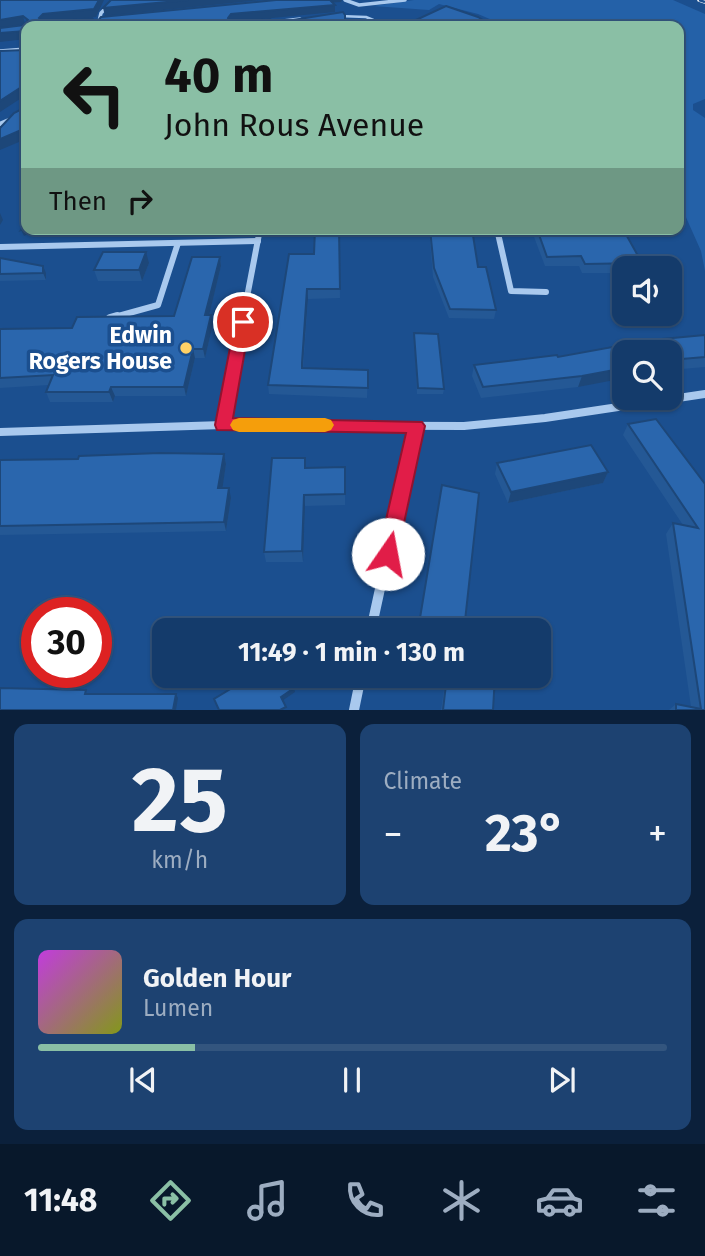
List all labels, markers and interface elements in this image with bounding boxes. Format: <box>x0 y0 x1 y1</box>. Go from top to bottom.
text: 40 m <box>164 46 273 105</box>
icon: left <box>49 49 140 140</box>
text: John Rous Avenue <box>164 106 424 144</box>
icon: right <box>121 182 159 220</box>
text: Then <box>49 186 107 217</box>
map controls <box>612 256 682 410</box>
button: sound <box>612 256 682 326</box>
pin <box>213 292 273 352</box>
icon: arrive <box>224 303 262 341</box>
place label: Edwin Rogers House <box>29 321 172 375</box>
marker: Edwin Rogers House <box>178 340 194 356</box>
button: search <box>612 340 682 410</box>
position arrow <box>351 517 425 591</box>
speed limit sign: 30 <box>21 597 112 688</box>
text: 11:49 · 1 min · 130 m <box>238 637 465 668</box>
text: 25 <box>132 746 228 855</box>
text: Climate <box>384 767 462 795</box>
text: 23° <box>485 802 566 865</box>
text: − <box>384 811 403 857</box>
text: + <box>648 811 667 857</box>
text: km/h <box>151 846 208 874</box>
text: Golden Hour <box>143 963 291 994</box>
text: Lumen <box>143 994 213 1022</box>
icon: previous <box>124 1061 162 1099</box>
icon: pause <box>333 1061 371 1099</box>
icon: next <box>543 1061 581 1099</box>
icon: directions <box>146 1176 195 1225</box>
icon: music <box>243 1176 292 1225</box>
icon: phone <box>340 1176 389 1225</box>
icon: climate <box>437 1176 486 1225</box>
icon: car <box>535 1176 584 1225</box>
icon: filters <box>632 1176 681 1225</box>
text: 11:48 <box>24 1181 97 1219</box>

